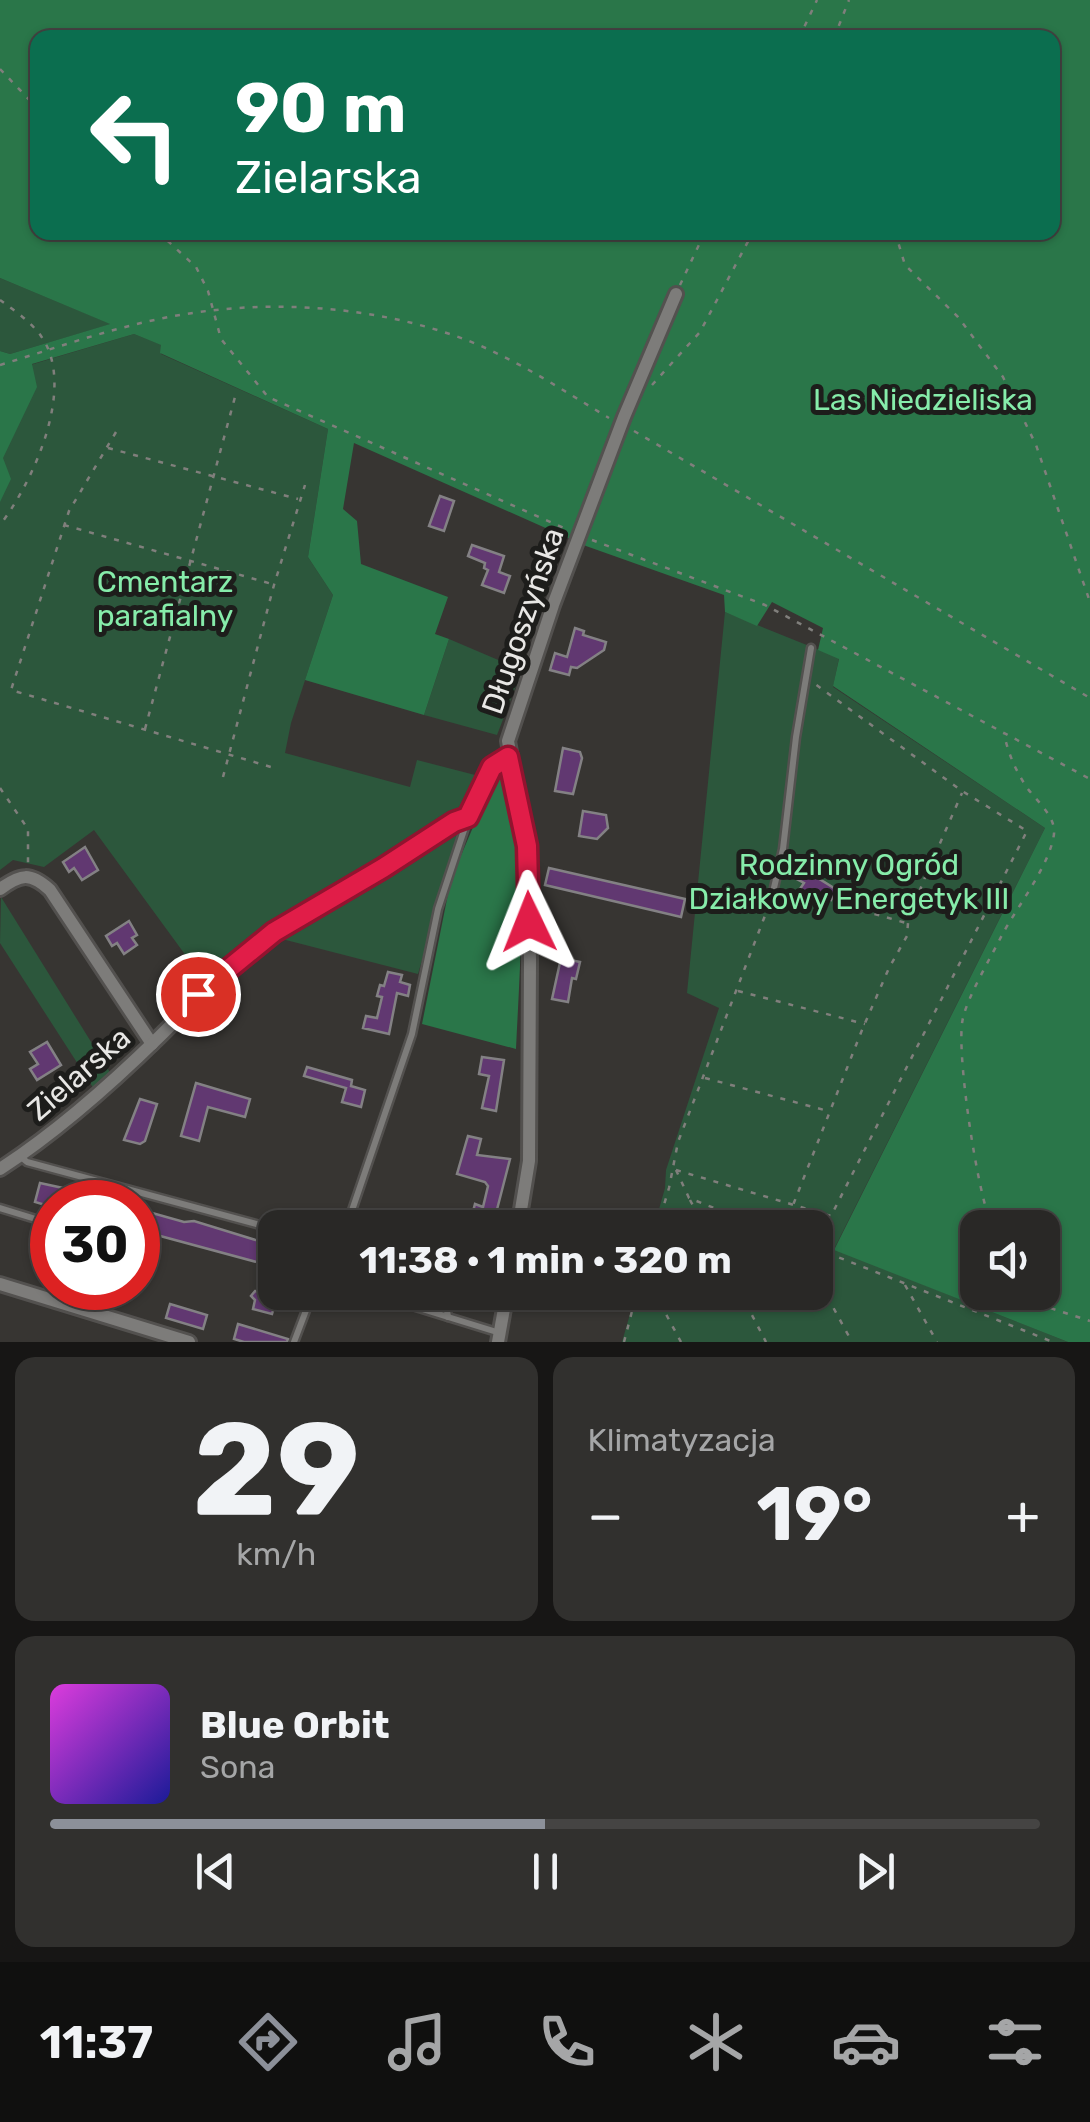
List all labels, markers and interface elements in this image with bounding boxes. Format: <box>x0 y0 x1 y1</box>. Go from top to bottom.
text: 90 m <box>235 67 407 150</box>
icon: left <box>70 70 200 200</box>
text: Zielarska <box>235 151 422 204</box>
park label: Las Niedzieliska <box>813 382 1033 418</box>
street label: Długoszyńska <box>474 523 572 719</box>
park label: Cmentarz parafialny <box>97 564 233 634</box>
park label: Rodzinny Ogród Działkowy Energetyk III <box>688 847 1010 917</box>
position arrow <box>477 870 581 974</box>
pin <box>156 952 241 1037</box>
icon: arrive <box>171 967 226 1022</box>
street label: Zielarska <box>20 1020 138 1128</box>
speed limit sign: 30 <box>30 1180 160 1310</box>
map controls <box>960 1210 1060 1310</box>
button: sound <box>960 1210 1060 1310</box>
text: 11:38 · 1 min · 320 m <box>359 1237 732 1283</box>
text: 29 <box>192 1392 360 1547</box>
text: Klimatyzacja <box>588 1421 776 1459</box>
text: 19° <box>756 1470 873 1559</box>
text: − <box>588 1483 623 1548</box>
text: + <box>1006 1483 1040 1548</box>
text: km/h <box>236 1535 316 1573</box>
text: Blue Orbit <box>200 1702 390 1748</box>
text: Sona <box>200 1748 275 1786</box>
icon: previous <box>188 1844 243 1899</box>
icon: pause <box>518 1844 573 1899</box>
icon: next <box>848 1844 903 1899</box>
icon: directions <box>233 2007 303 2077</box>
icon: music <box>382 2007 452 2077</box>
icon: phone <box>532 2007 602 2077</box>
icon: climate <box>681 2007 751 2077</box>
icon: car <box>831 2007 901 2077</box>
icon: filters <box>980 2007 1050 2077</box>
text: 11:37 <box>40 2016 153 2069</box>

